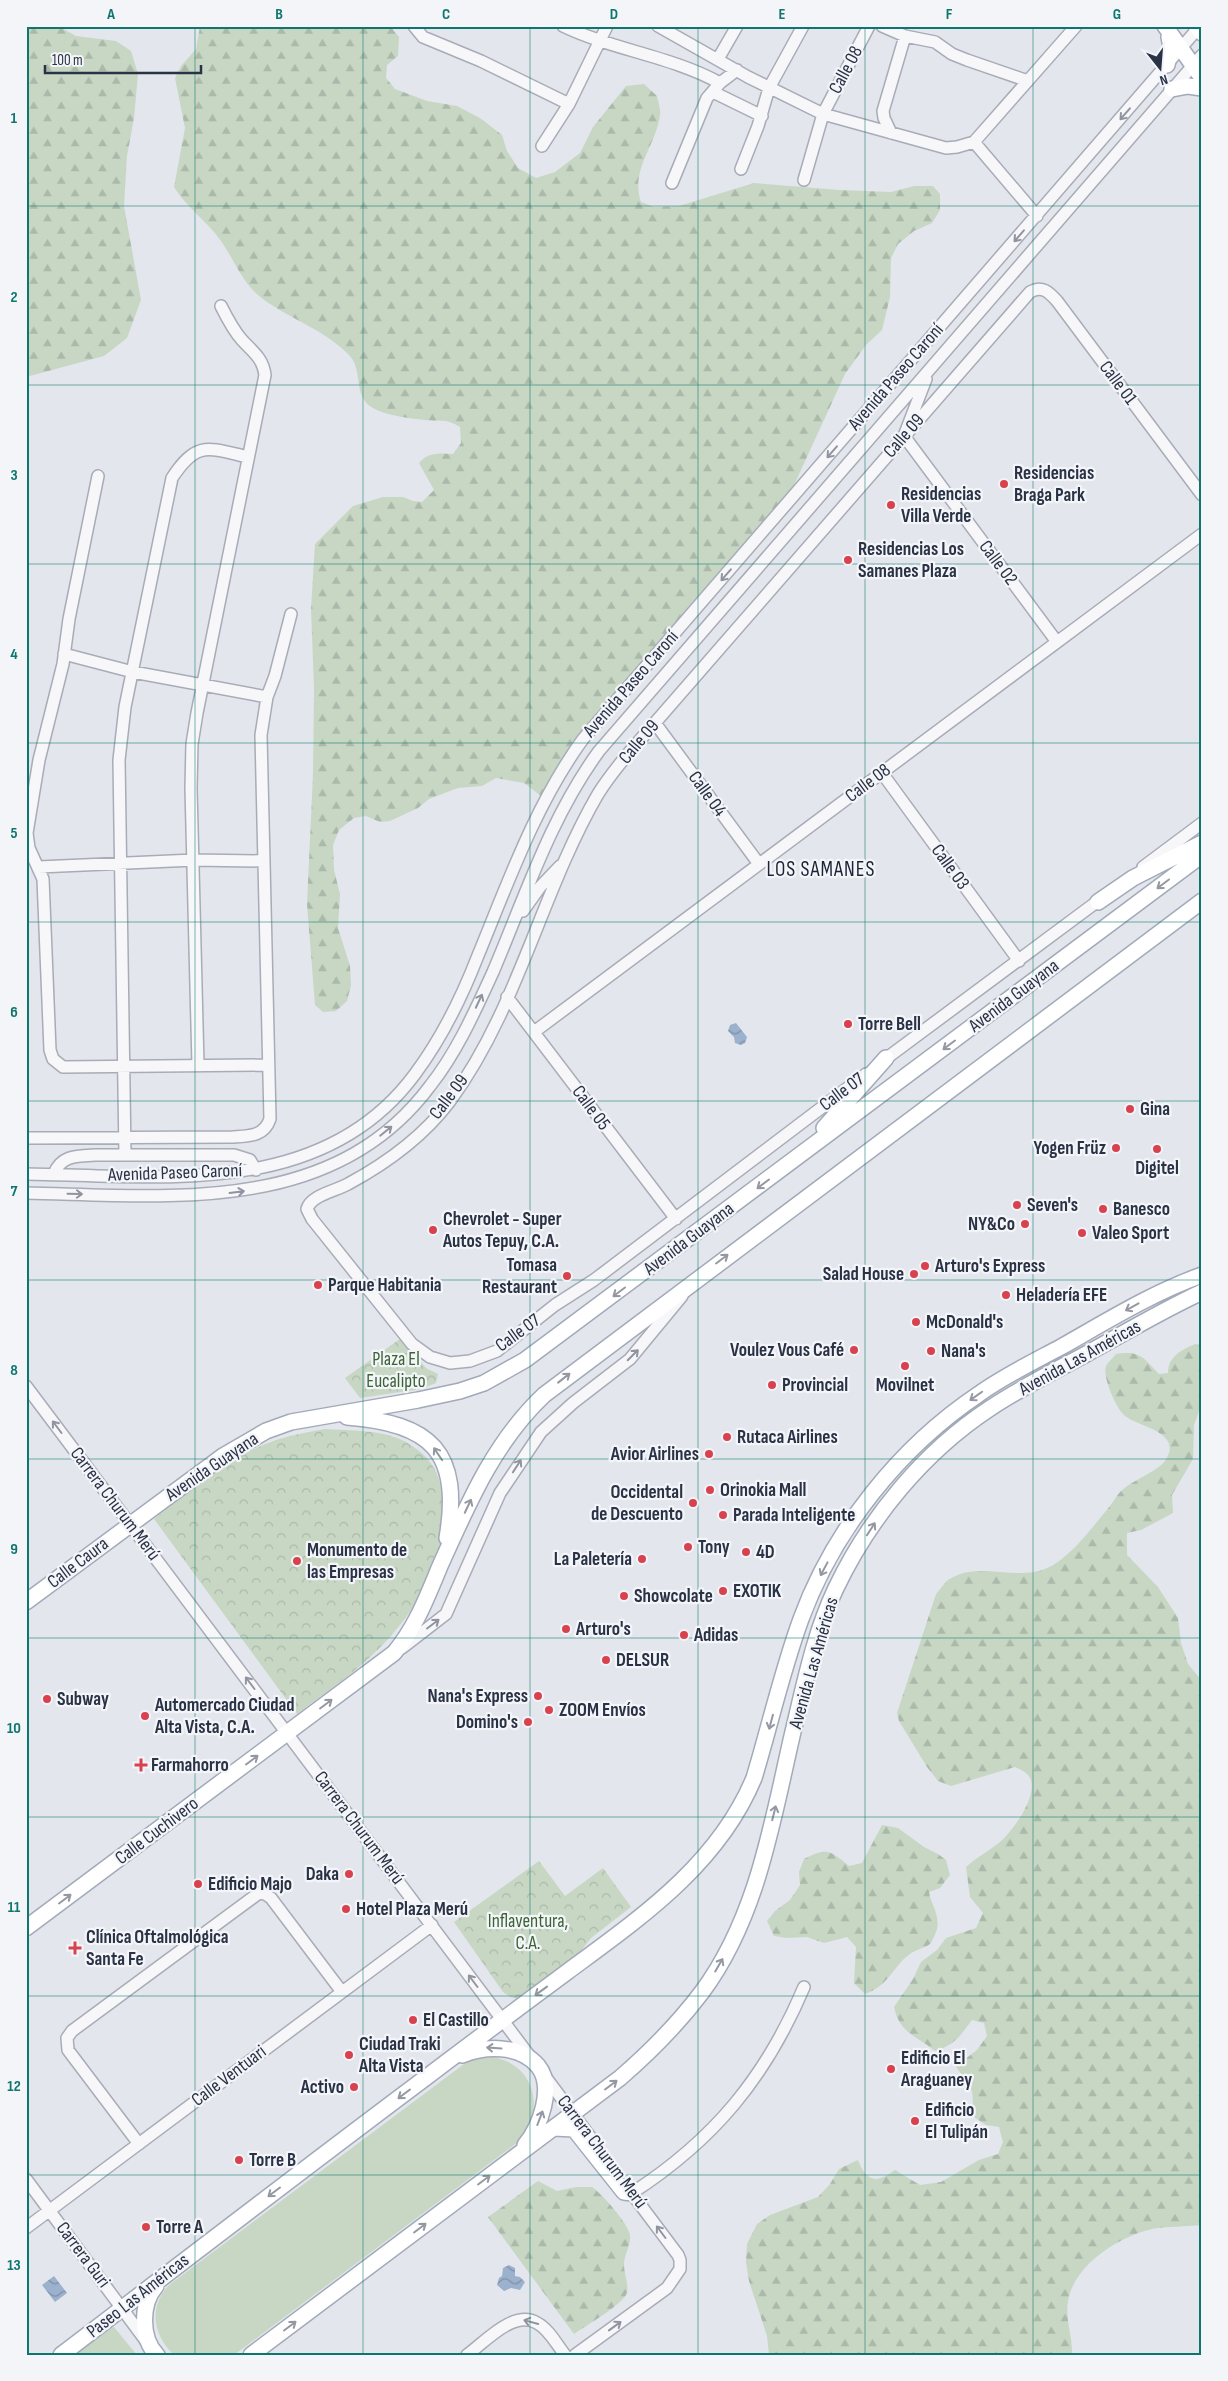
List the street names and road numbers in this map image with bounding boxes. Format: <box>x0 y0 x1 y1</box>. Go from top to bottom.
street label: Calle 08 <box>824 42 868 98</box>
street label: Avenida Paseo Caroní <box>843 319 949 436</box>
street label: Calle 01 <box>1094 356 1142 410</box>
street label: Calle 09 <box>879 409 929 463</box>
street label: Calle 02 <box>974 536 1022 590</box>
street label: Avenida Paseo Caroní <box>578 626 684 743</box>
street label: Calle 09 <box>614 715 664 769</box>
street label: Calle 08 <box>841 759 895 807</box>
street label: Calle 04 <box>683 767 731 821</box>
street label: Calle 03 <box>926 840 974 894</box>
street label: Avenida Guayana <box>964 955 1064 1038</box>
street label: Calle 07 <box>815 1068 869 1116</box>
street label: Calle 09 <box>425 1070 473 1124</box>
street label: Calle 05 <box>567 1081 615 1135</box>
street label: Avenida Paseo Caroní <box>107 1159 243 1187</box>
street label: Avenida Guayana <box>639 1198 739 1281</box>
street label: Calle 07 <box>491 1309 545 1357</box>
street label: Avenida Las Américas <box>1014 1315 1145 1401</box>
street label: Avenida Guayana <box>160 1428 263 1507</box>
street label: Carrera Churum Merú <box>65 1443 165 1565</box>
street label: Calle Caura <box>43 1533 113 1593</box>
street label: Avenida Las Américas <box>784 1594 844 1732</box>
street label: Carrera Churum Merú <box>309 1767 409 1889</box>
street label: Calle Cuchivero <box>111 1792 203 1870</box>
street label: Calle Ventuari <box>187 2040 271 2112</box>
street label: Carrera Churum Merú <box>552 2091 652 2213</box>
street label: Carrera Guri <box>51 2218 115 2292</box>
street label: Paseo Las Américas <box>82 2249 194 2343</box>

